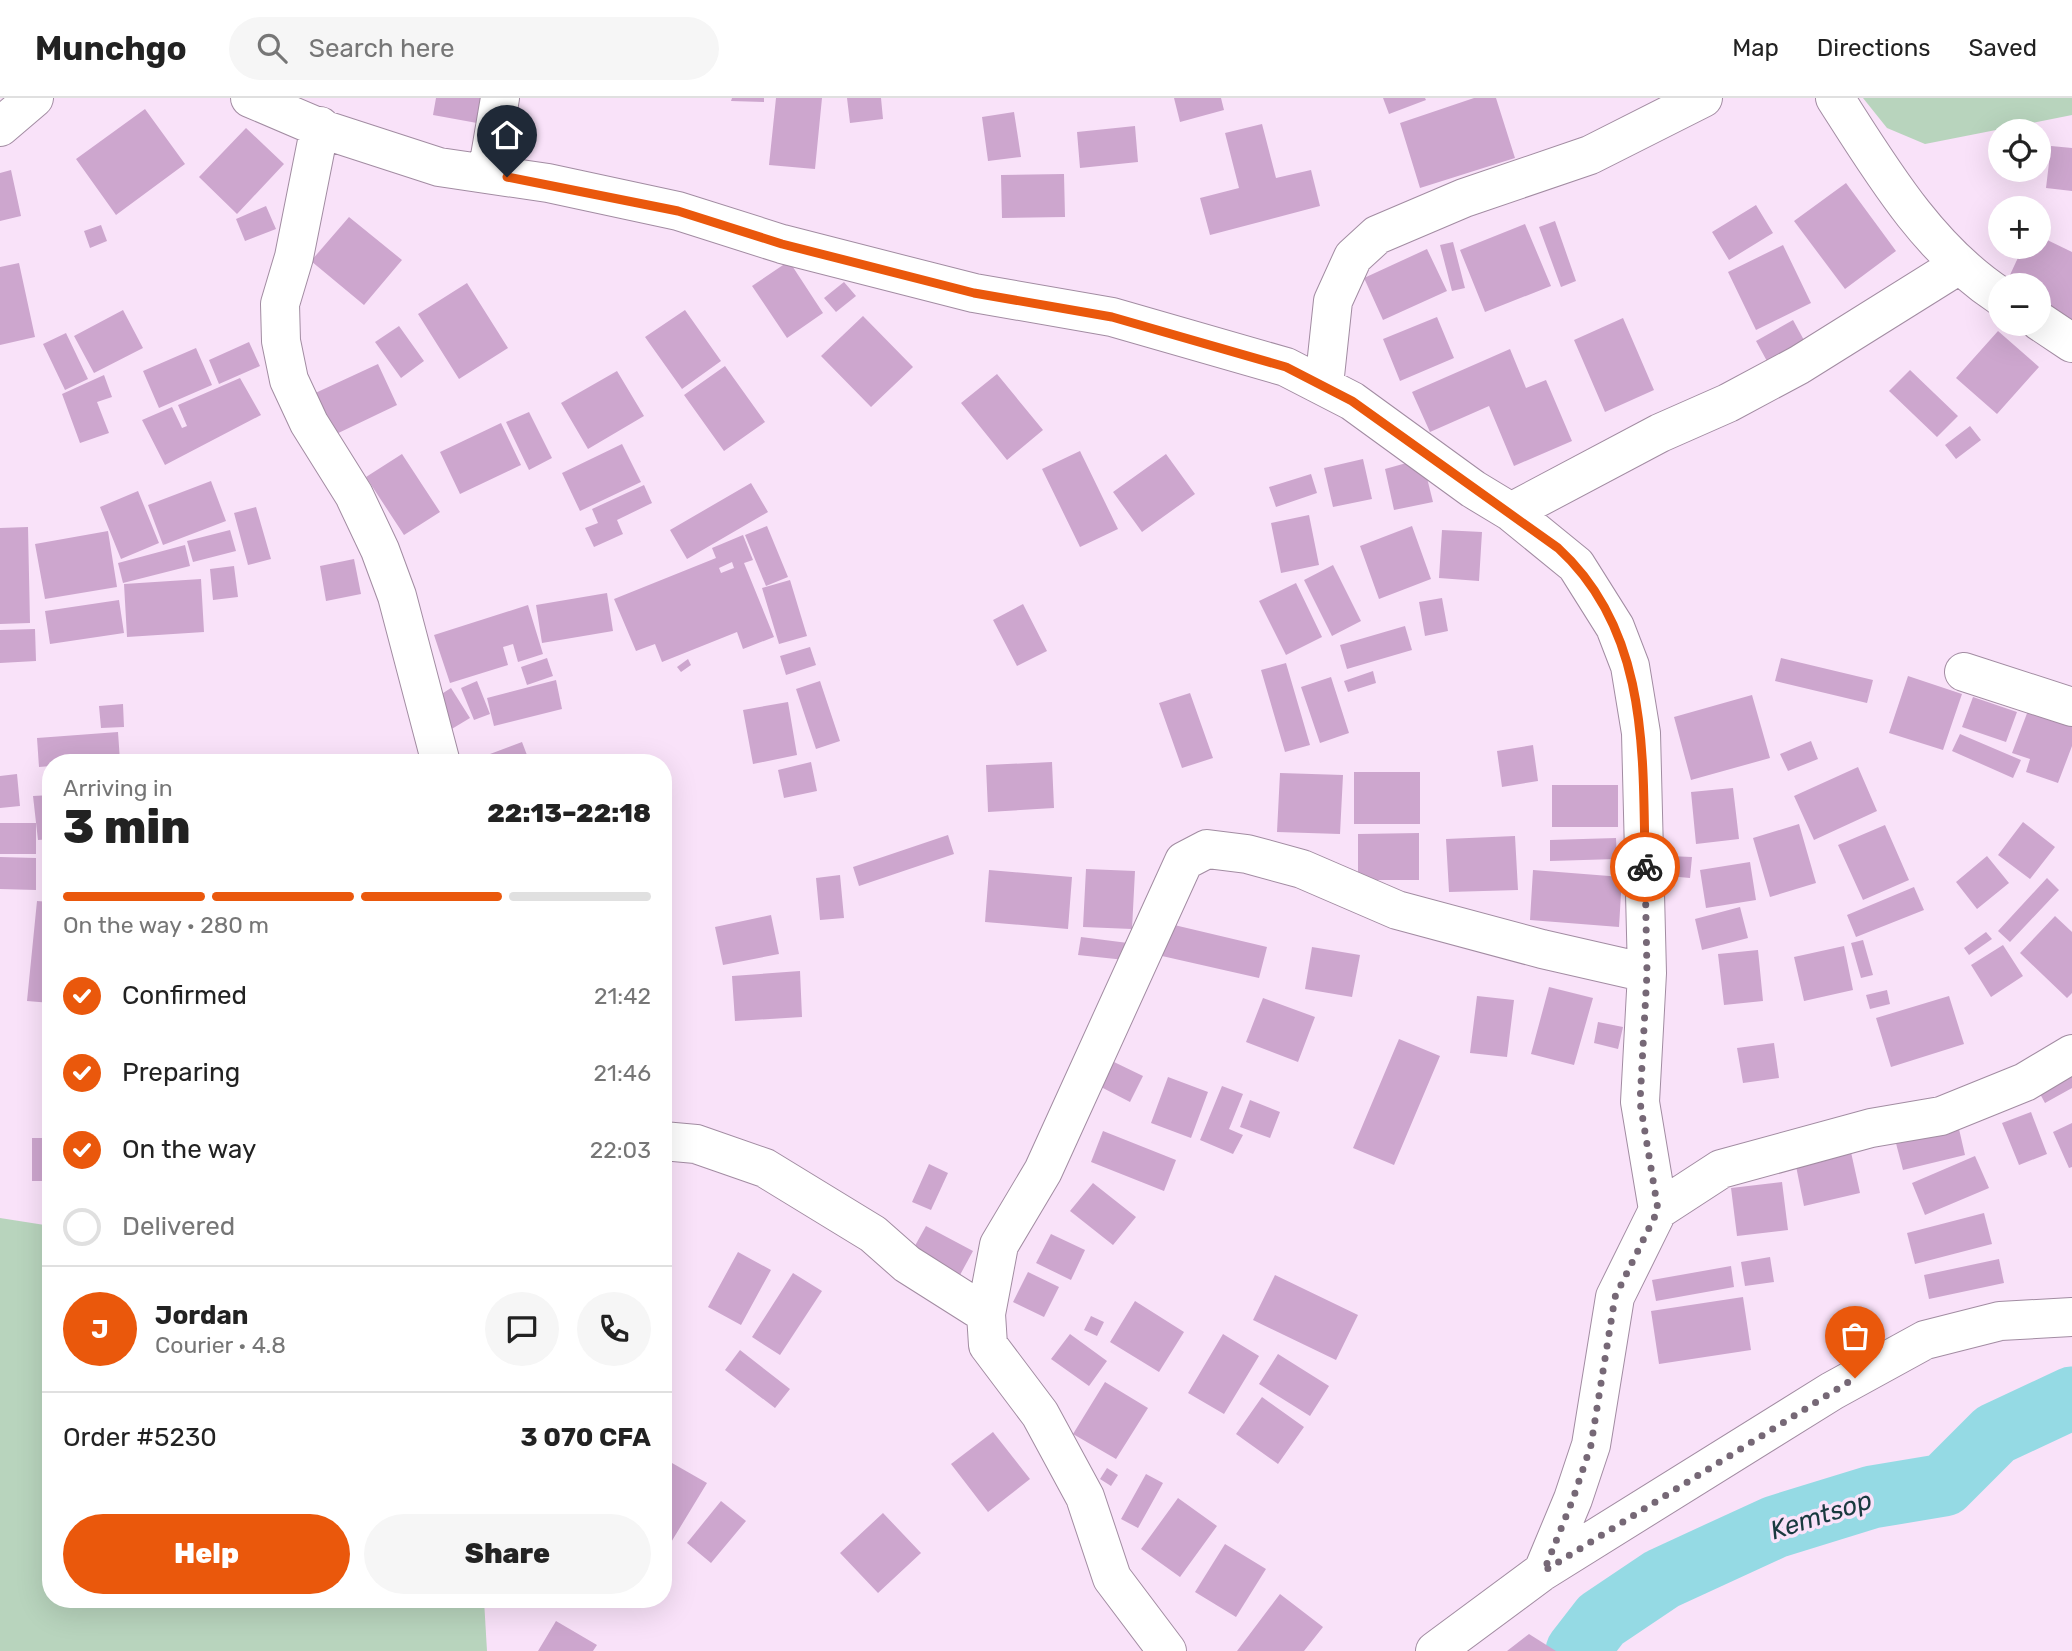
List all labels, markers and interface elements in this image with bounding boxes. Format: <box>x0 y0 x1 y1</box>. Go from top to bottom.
search box <box>229 17 719 80</box>
text: Munchgo <box>35 29 187 68</box>
icon: search <box>253 29 291 67</box>
text: Search here <box>309 33 455 64</box>
text: Map <box>1732 34 1779 62</box>
text: Directions <box>1817 34 1930 62</box>
text: Saved <box>1968 34 2037 62</box>
pin <box>477 105 537 177</box>
icon: home <box>488 116 526 154</box>
map controls <box>1988 119 2051 336</box>
button: locate <box>1988 119 2051 182</box>
button: + <box>1988 196 2051 259</box>
button: − <box>1988 273 2051 336</box>
text: Arriving in <box>63 774 173 802</box>
text: 22:13–22:18 <box>487 798 651 829</box>
text: 3 min <box>63 800 191 855</box>
courier <box>1610 832 1680 902</box>
icon: bike <box>1626 848 1664 886</box>
text: On the way · 280 m <box>63 911 269 939</box>
icon: check <box>63 977 101 1015</box>
text: Confirmed <box>122 980 247 1011</box>
text: 21:42 <box>594 982 651 1010</box>
icon: check <box>63 1054 101 1092</box>
text: Preparing <box>122 1057 240 1088</box>
text: 21:46 <box>594 1059 651 1087</box>
icon: check <box>63 1131 101 1169</box>
text: On the way <box>122 1134 256 1165</box>
text: 22:03 <box>590 1136 651 1164</box>
text: Delivered <box>122 1211 235 1242</box>
button: chat <box>485 1292 559 1366</box>
button: phone <box>577 1292 651 1366</box>
text: Jordan <box>155 1300 248 1331</box>
pin <box>1825 1306 1885 1378</box>
text: J <box>91 1314 109 1345</box>
icon: bag <box>1836 1317 1874 1355</box>
text: Courier · 4.8 <box>155 1331 286 1359</box>
text: Order #5230 <box>63 1422 217 1453</box>
text: 3 070 CFA <box>521 1422 651 1453</box>
water label: Kemtsop <box>1766 1484 1876 1547</box>
button: Help <box>63 1514 350 1594</box>
button: Share <box>364 1514 651 1594</box>

